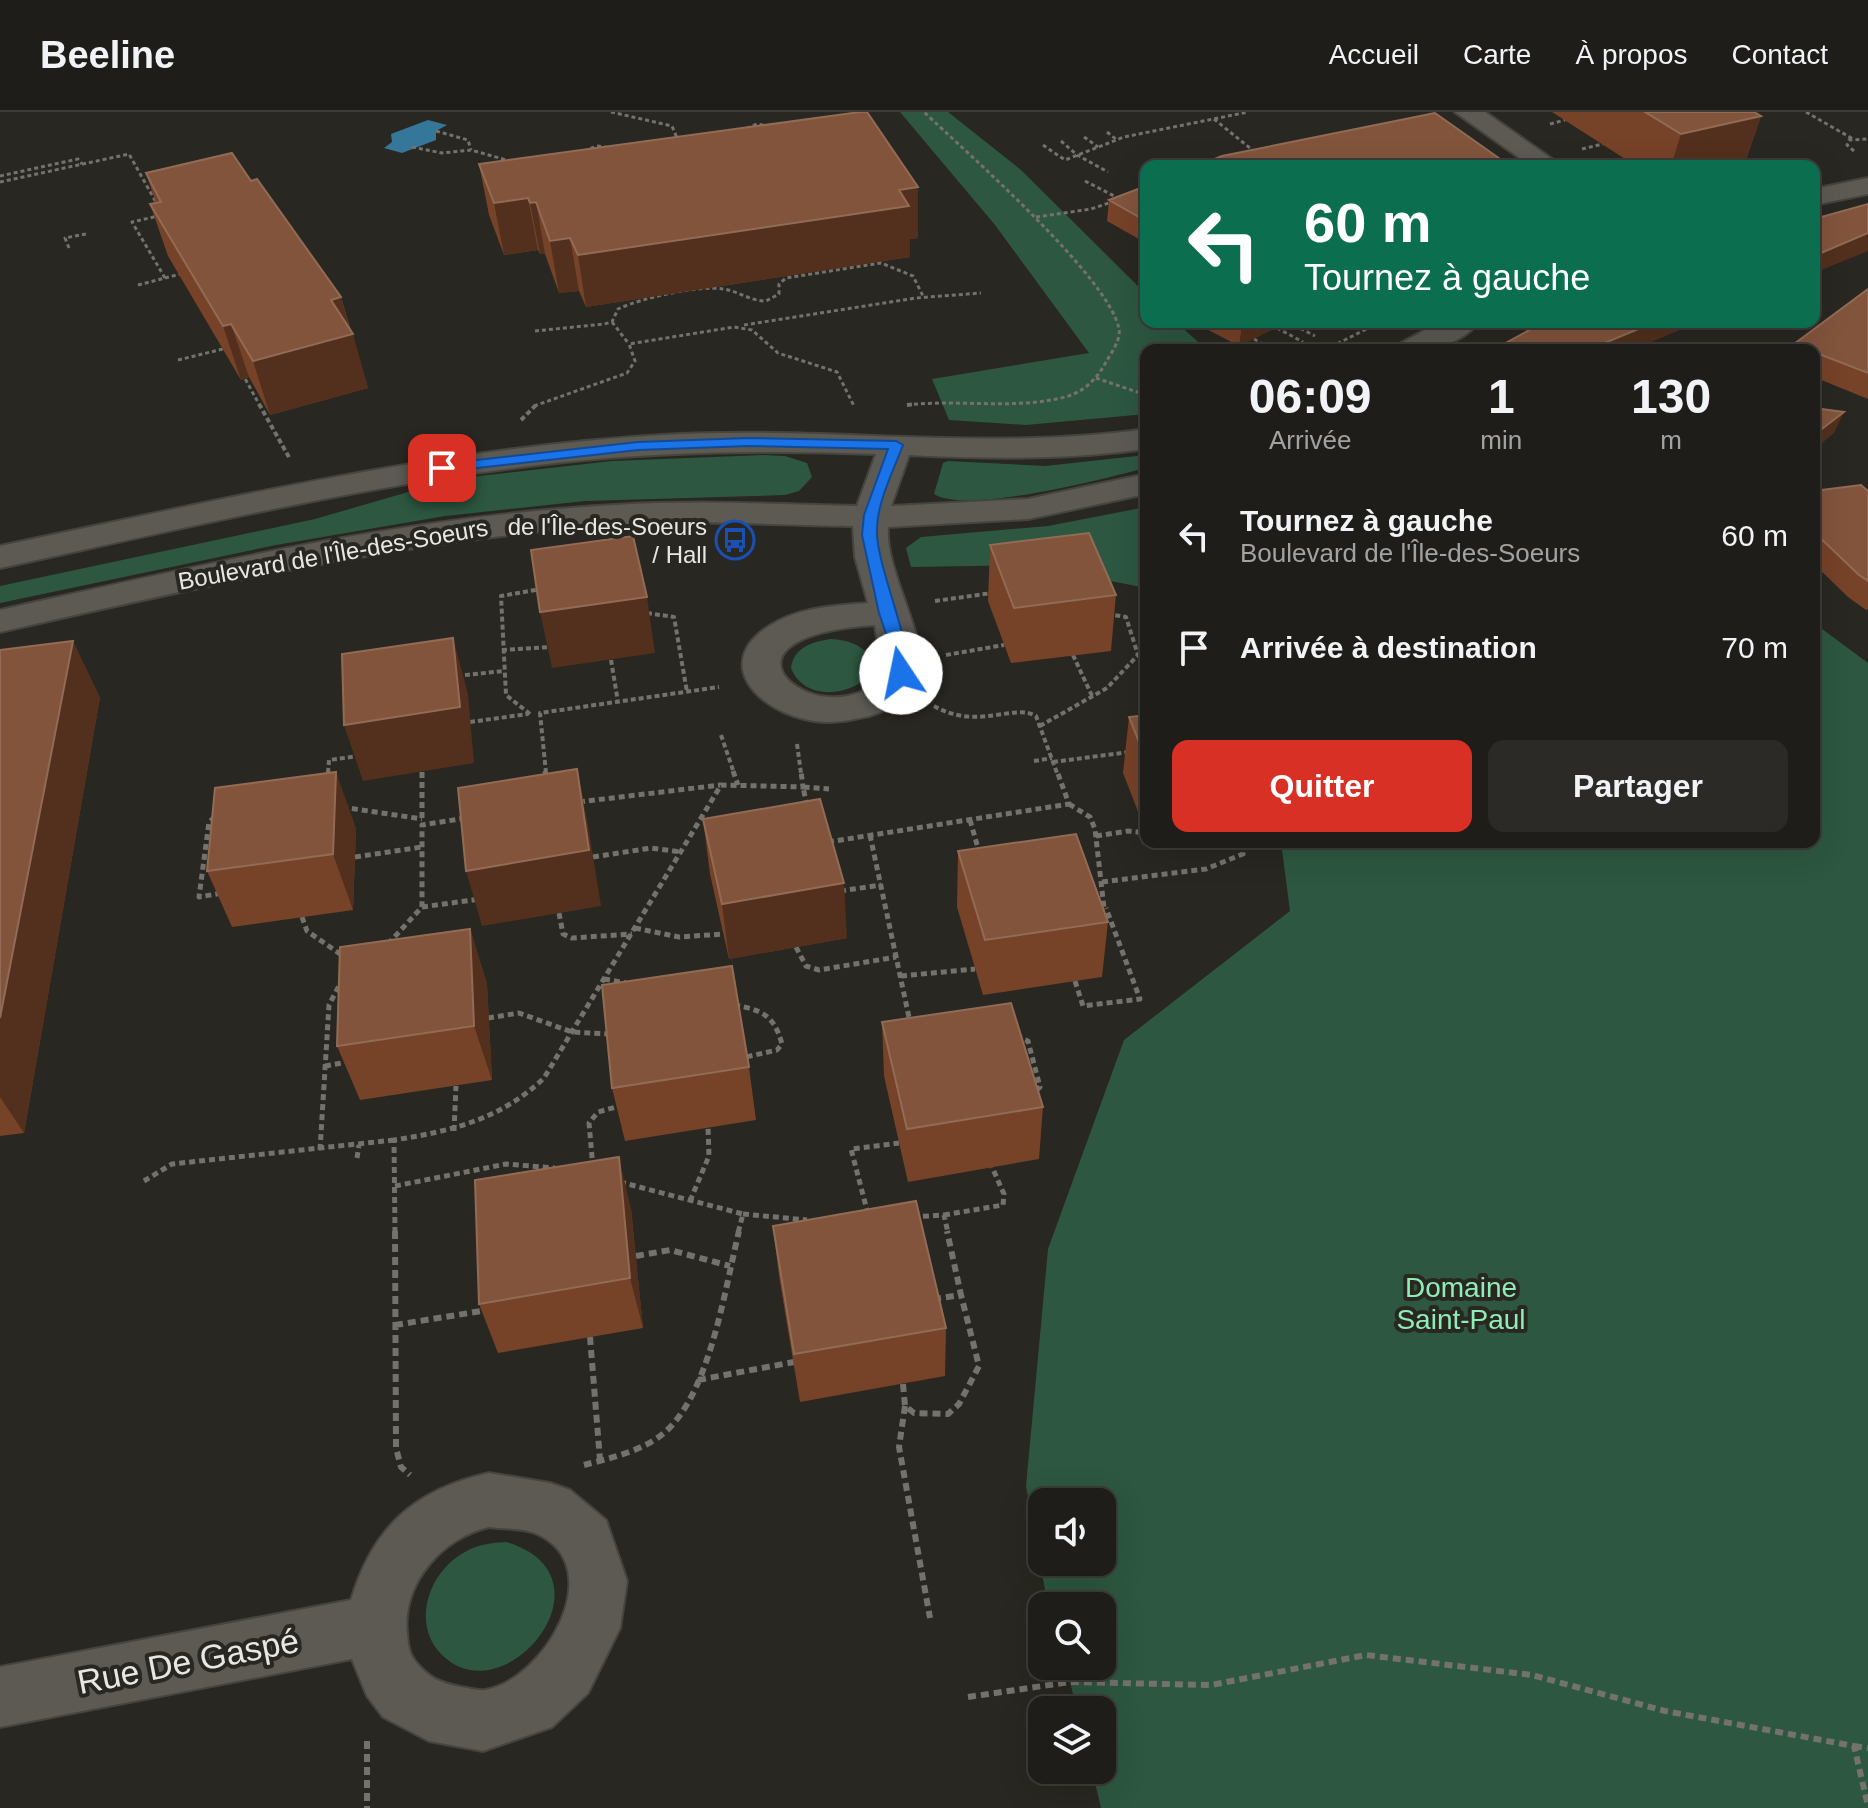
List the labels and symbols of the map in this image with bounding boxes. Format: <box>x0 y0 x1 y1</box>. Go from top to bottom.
pin <box>408 434 476 502</box>
street label: Boulevard de l'Île-des-Soeurs <box>176 513 490 595</box>
place label: de l'Île-des-Soeurs / Hall <box>508 513 707 568</box>
bus stop icon: de l'Île-des-Soeurs / Hall <box>714 519 756 561</box>
position arrow <box>859 631 943 715</box>
park label: Domaine Saint-Paul <box>1396 1272 1526 1335</box>
street label: Rue De Gaspé <box>74 1621 302 1701</box>

